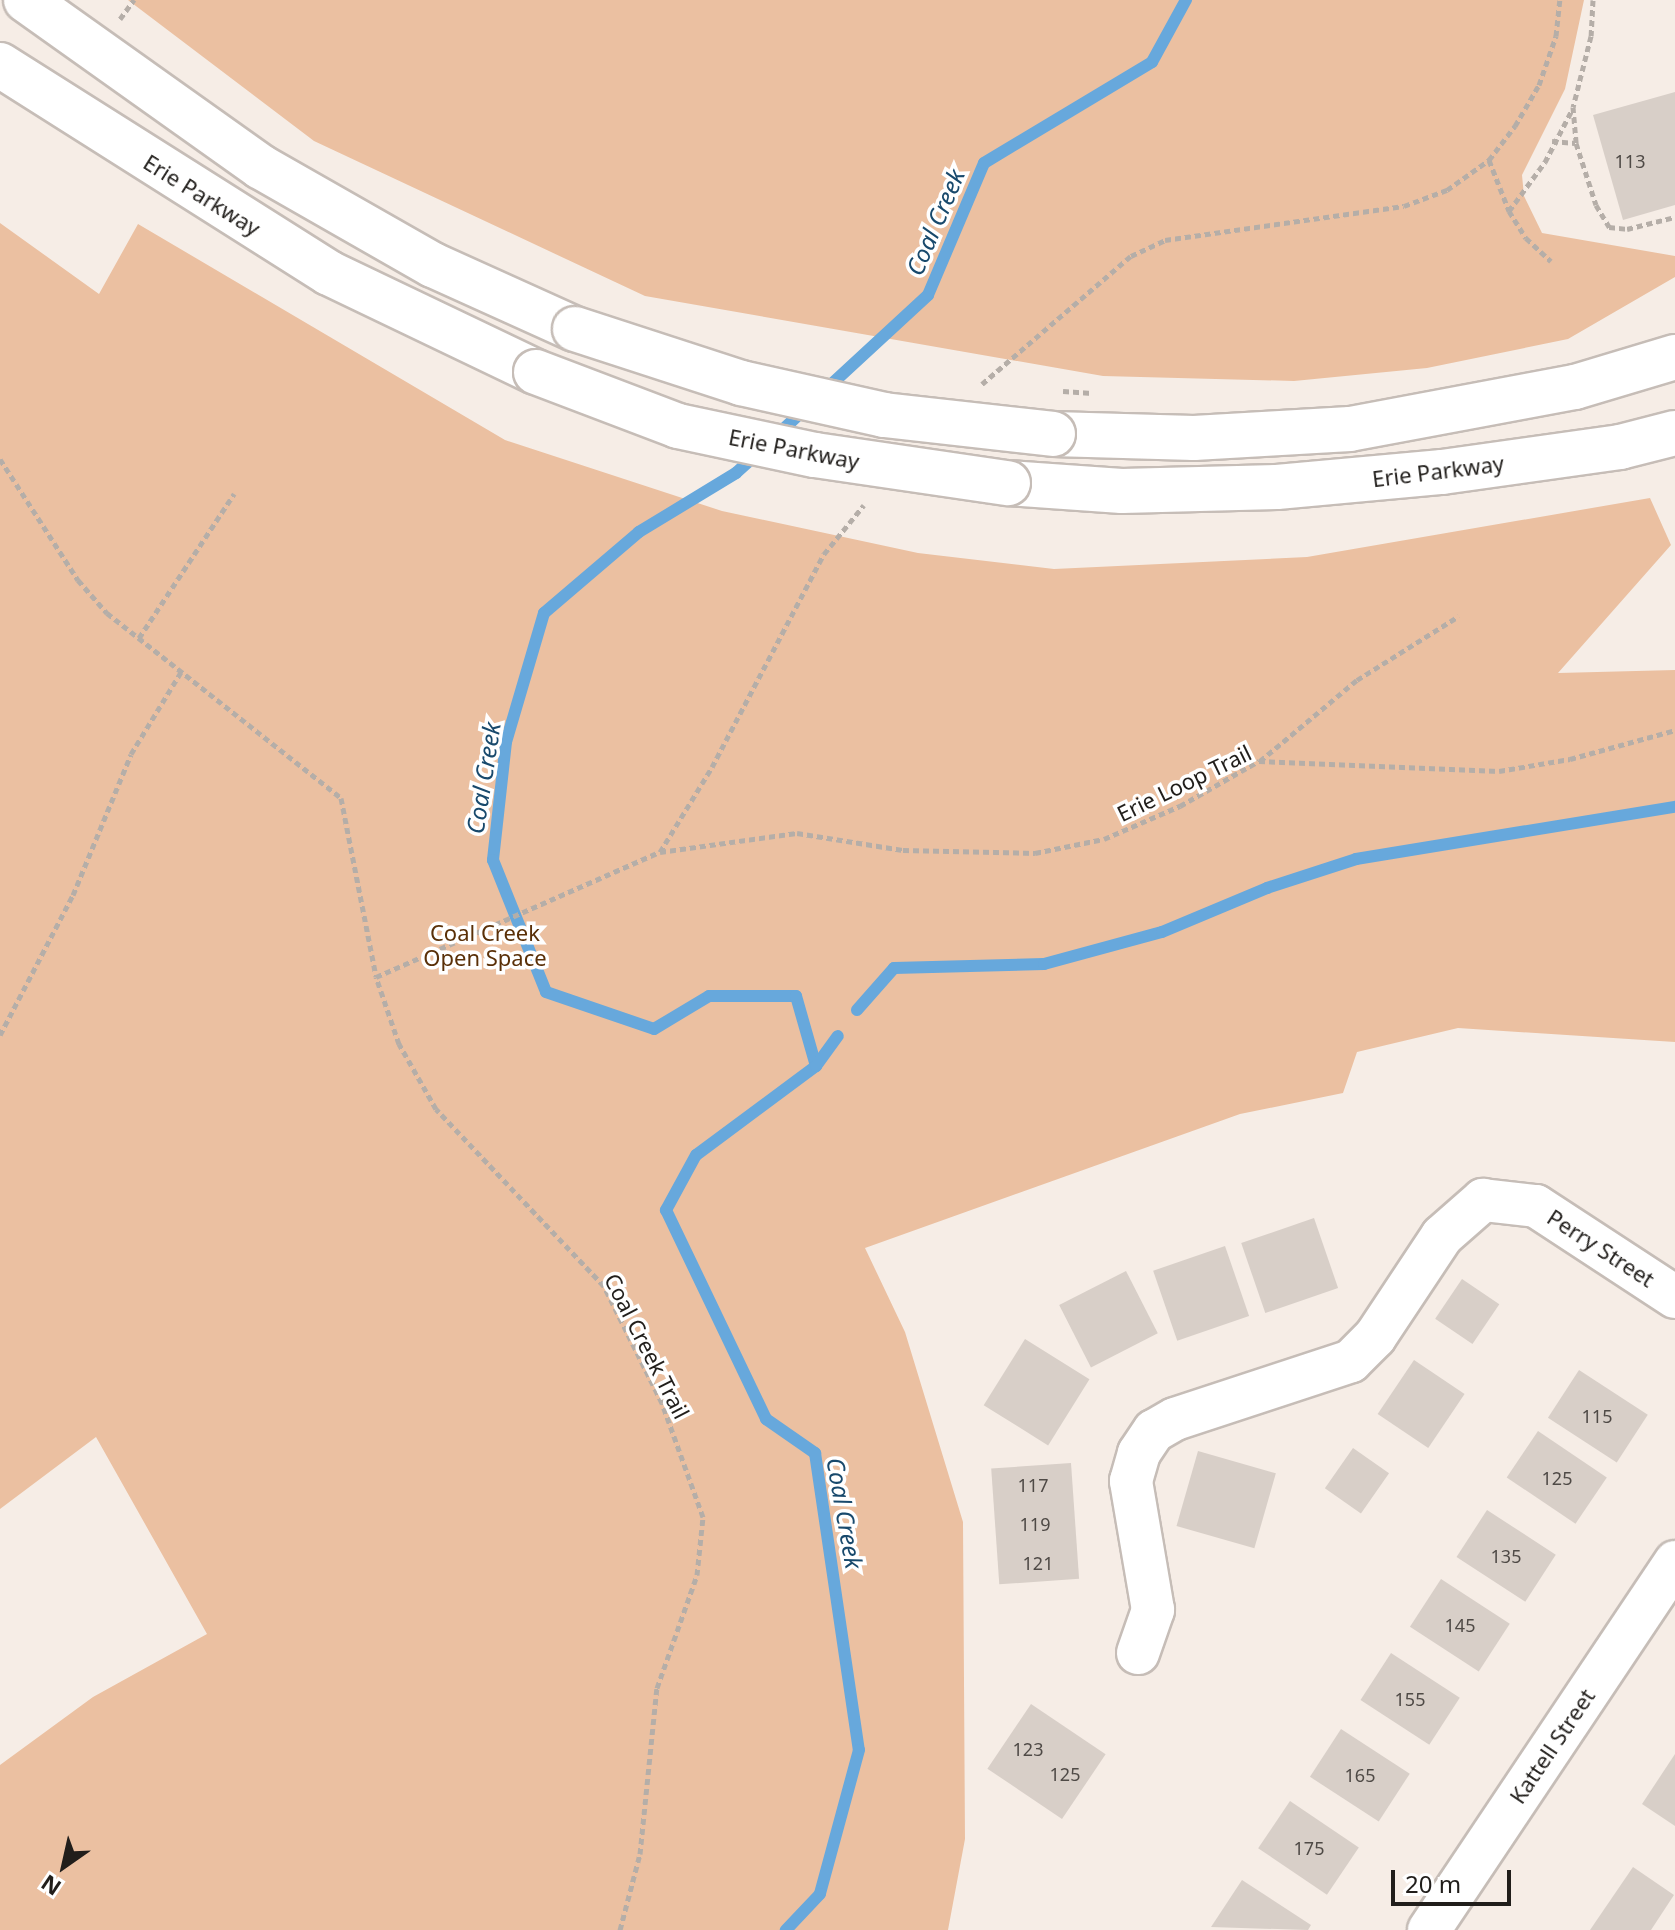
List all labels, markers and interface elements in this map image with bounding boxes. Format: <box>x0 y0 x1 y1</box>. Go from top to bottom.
street label: Erie Parkway <box>139 149 265 241</box>
house number: 113 <box>1615 150 1645 172</box>
water label: Coal Creek <box>900 165 970 279</box>
street label: Erie Parkway <box>726 423 862 475</box>
street label: Erie Parkway <box>1371 450 1505 492</box>
water label: Coal Creek <box>460 720 506 836</box>
street label: Erie Loop Trail <box>1113 739 1255 827</box>
park label: Coal Creek Open Space <box>423 919 547 970</box>
street label: Perry Street <box>1543 1204 1659 1292</box>
street label: Coal Creek Trail <box>599 1269 695 1423</box>
house number: 115 <box>1582 1405 1612 1427</box>
water label: Coal Creek <box>821 1455 869 1571</box>
house number: 125 <box>1542 1467 1572 1489</box>
house number: 117 <box>1018 1474 1048 1496</box>
house number: 119 <box>1020 1513 1050 1535</box>
house number: 135 <box>1491 1545 1521 1567</box>
house number: 121 <box>1023 1552 1053 1574</box>
house number: 145 <box>1445 1614 1475 1636</box>
street label: Kattell Street <box>1504 1684 1600 1808</box>
house number: 155 <box>1395 1688 1425 1710</box>
house number: 123 <box>1013 1738 1043 1760</box>
house number: 125 <box>1050 1763 1080 1785</box>
house number: 165 <box>1345 1764 1375 1786</box>
north arrow <box>24 1826 104 1906</box>
house number: 175 <box>1294 1837 1324 1859</box>
scale bar <box>1395 1854 1515 1904</box>
text: 20 m <box>1405 1867 1461 1900</box>
text: N <box>35 1868 66 1903</box>

